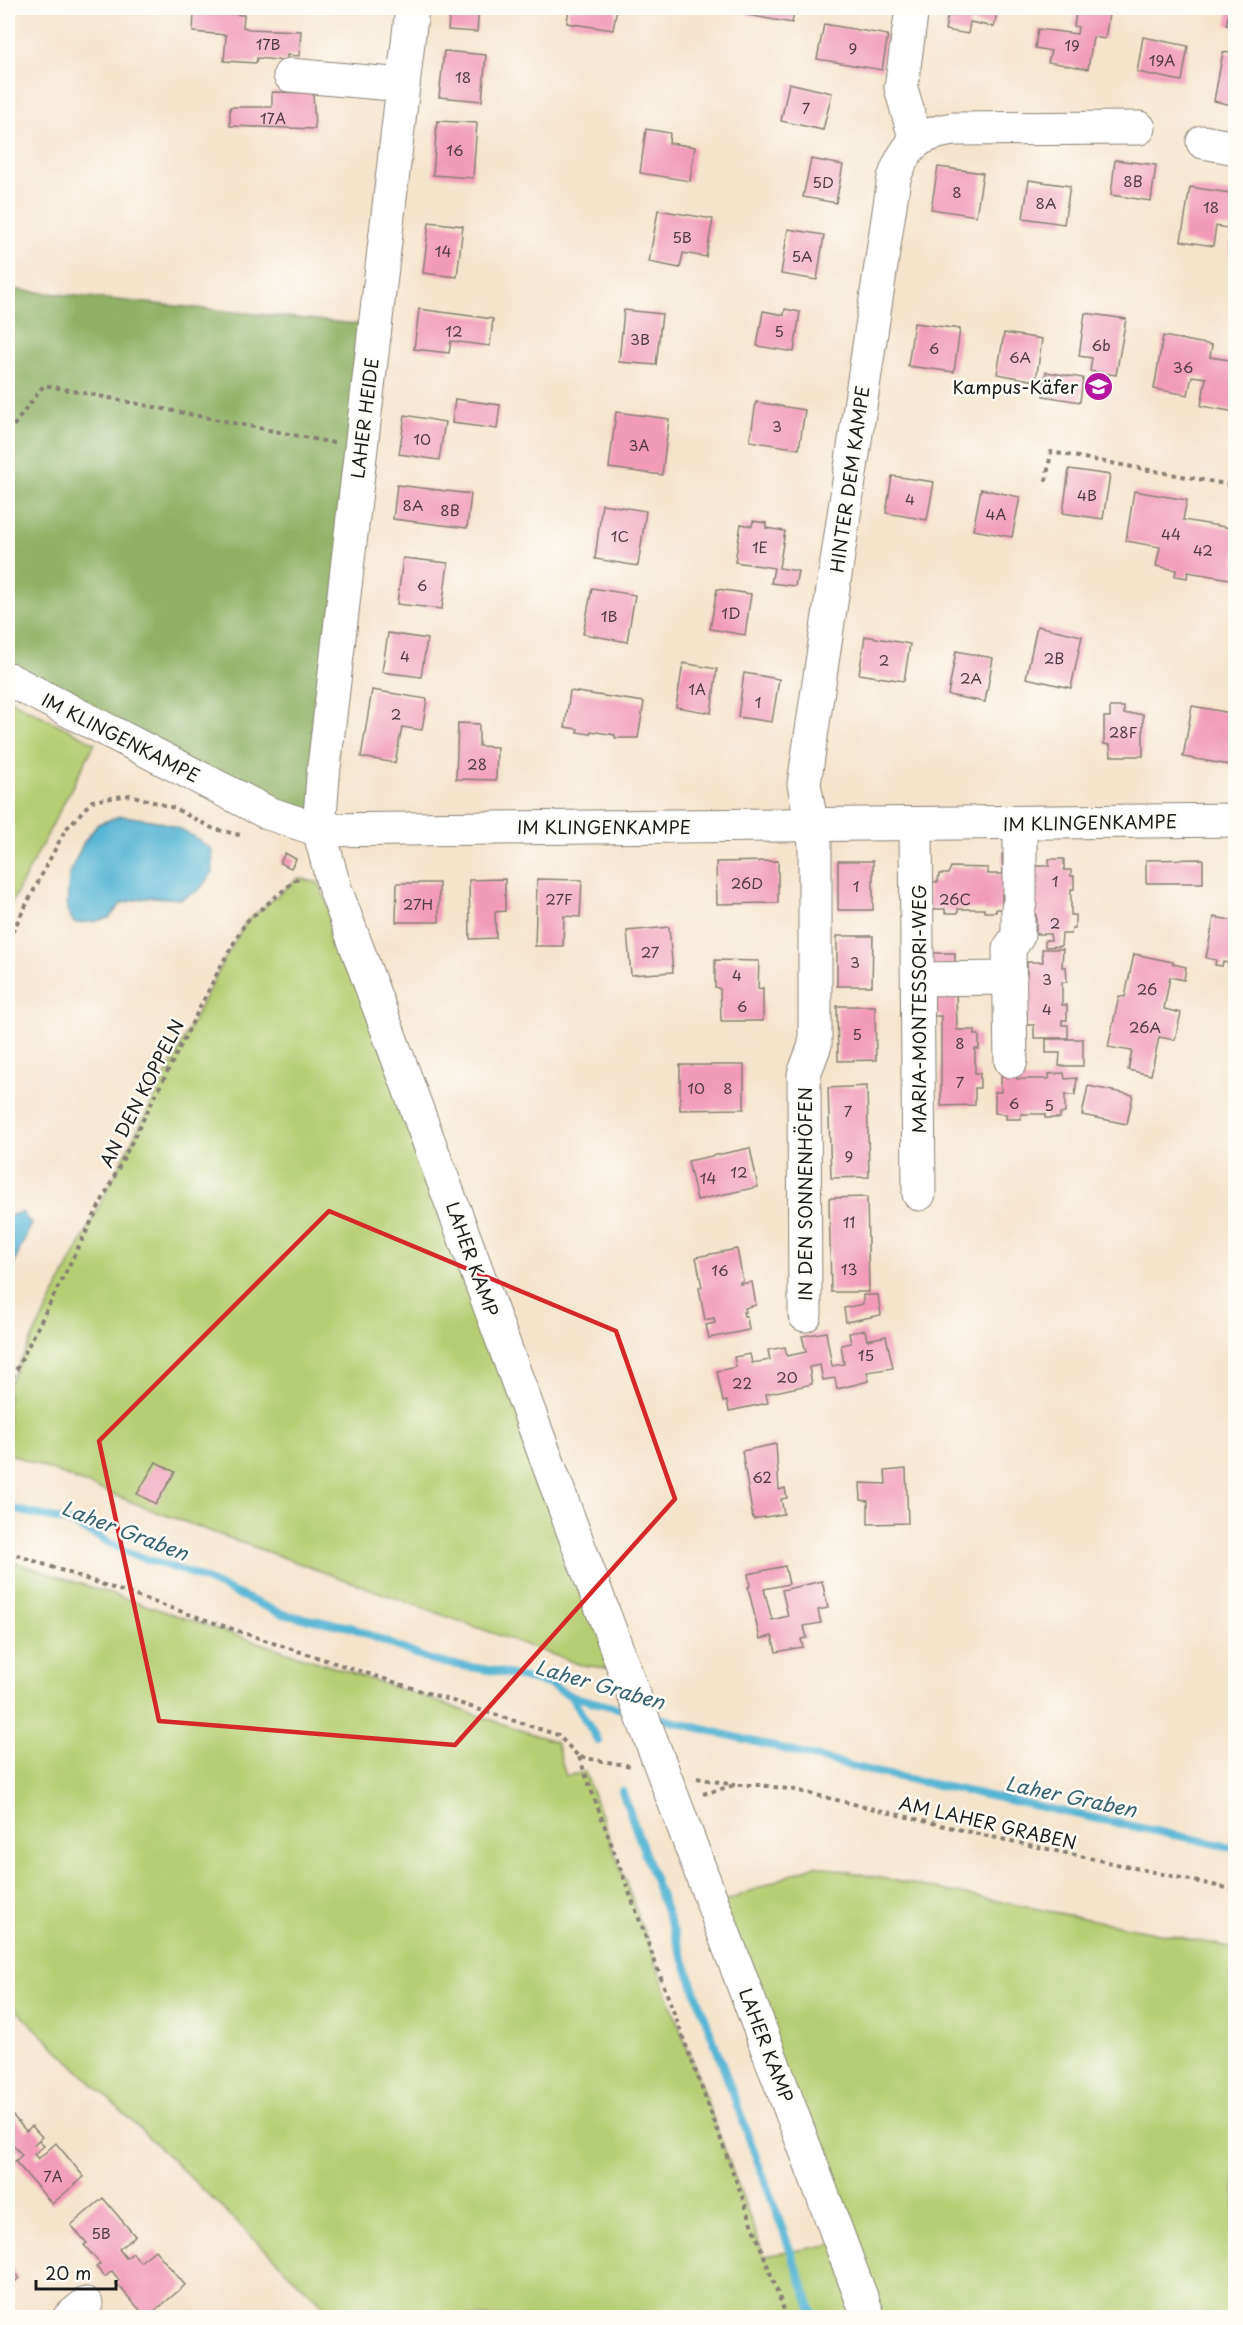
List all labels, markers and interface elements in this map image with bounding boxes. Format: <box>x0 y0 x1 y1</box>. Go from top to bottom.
house number: 17B <box>256 32 280 55</box>
house number: 19 <box>1064 33 1080 56</box>
house number: 9 <box>849 36 857 59</box>
house number: 19A <box>1149 48 1175 71</box>
house number: 18 <box>455 65 471 88</box>
house number: 7 <box>802 96 811 119</box>
house number: 17A <box>260 106 286 129</box>
house number: 16 <box>446 138 464 161</box>
house number: 8B <box>1123 169 1143 192</box>
house number: 5D <box>812 170 834 193</box>
house number: 8 <box>952 180 962 203</box>
house number: 8A <box>1036 191 1056 214</box>
house number: 18 <box>1203 195 1219 218</box>
house number: 5B <box>672 225 692 248</box>
house number: 14 <box>435 239 451 262</box>
house number: 5A <box>791 244 813 267</box>
house number: 12 <box>445 319 463 342</box>
house number: 5 <box>774 319 784 342</box>
house number: 3B <box>630 327 650 350</box>
house number: 6b <box>1091 333 1111 356</box>
house number: 6 <box>929 336 939 359</box>
house number: 6A <box>1009 345 1031 368</box>
house number: 36 <box>1173 355 1193 378</box>
street label: LAHER HEIDE <box>343 356 385 480</box>
school or university icon: Kampus-Käfer <box>1083 370 1115 402</box>
place label: Kampus-Käfer <box>953 373 1079 400</box>
street label: HINTER DEM KAMPE <box>823 384 875 574</box>
house number: 3 <box>772 414 782 437</box>
house number: 10 <box>413 427 431 450</box>
house number: 3A <box>629 433 650 456</box>
house number: 4B <box>1077 483 1097 506</box>
house number: 4 <box>905 487 915 510</box>
house number: 8A <box>403 493 423 516</box>
house number: 8B <box>440 498 460 521</box>
house number: 4A <box>986 502 1007 525</box>
house number: 44 <box>1161 522 1181 545</box>
house number: 1C <box>611 524 629 547</box>
house number: 1E <box>752 535 768 558</box>
house number: 42 <box>1193 538 1213 561</box>
house number: 6 <box>417 573 427 596</box>
house number: 1D <box>721 601 741 624</box>
house number: 1B <box>601 604 617 627</box>
house number: 4 <box>400 644 410 667</box>
house number: 2B <box>1044 646 1064 669</box>
house number: 2 <box>879 648 889 671</box>
house number: 2A <box>960 666 982 689</box>
house number: 1A <box>688 677 706 700</box>
street label: IM KLINGENKAMPE <box>37 685 205 789</box>
house number: 1 <box>755 690 761 713</box>
house number: 2 <box>391 702 401 725</box>
house number: 28F <box>1109 720 1138 743</box>
house number: 28 <box>467 752 487 775</box>
street label: IM KLINGENKAMPE <box>1003 807 1177 837</box>
street label: IM KLINGENKAMPE <box>517 813 691 840</box>
house number: 1 <box>1052 869 1058 892</box>
house number: 26D <box>731 871 763 894</box>
house number: 1 <box>853 874 859 897</box>
street label: MARIA-MONTESSORI-WEG <box>905 884 932 1133</box>
house number: 27F <box>545 887 573 910</box>
house number: 26C <box>939 887 971 910</box>
house number: 27H <box>403 892 433 915</box>
house number: 2 <box>1050 911 1060 934</box>
house number: 27 <box>641 940 660 963</box>
house number: 3 <box>850 950 860 973</box>
house number: 4 <box>732 963 742 986</box>
house number: 3 <box>1042 967 1052 990</box>
house number: 26 <box>1137 977 1157 1000</box>
house number: 6 <box>737 994 747 1017</box>
house number: 4 <box>1042 997 1052 1020</box>
street label: AN DEN KOPPELN <box>92 1014 190 1172</box>
house number: 26A <box>1129 1015 1161 1038</box>
house number: 5 <box>852 1022 862 1045</box>
house number: 8 <box>955 1031 965 1054</box>
house number: 7 <box>956 1070 965 1093</box>
house number: 10 <box>687 1076 705 1099</box>
house number: 8 <box>723 1076 733 1099</box>
street label: IN DEN SONNENHÖFEN <box>791 1087 818 1301</box>
house number: 6 <box>1009 1091 1019 1114</box>
house number: 5 <box>1044 1093 1054 1116</box>
house number: 7 <box>844 1099 853 1122</box>
house number: 9 <box>845 1144 853 1167</box>
house number: 12 <box>730 1160 748 1183</box>
house number: 14 <box>700 1166 716 1189</box>
street label: LAHER KAMP <box>440 1198 506 1320</box>
house number: 11 <box>843 1210 855 1233</box>
house number: 13 <box>841 1257 857 1280</box>
house number: 16 <box>711 1258 729 1281</box>
house number: 15 <box>858 1343 874 1366</box>
house number: 20 <box>776 1365 798 1388</box>
house number: 22 <box>732 1371 752 1394</box>
house number: 62 <box>752 1465 772 1488</box>
water label: Laher Graben <box>57 1492 193 1568</box>
water label: Laher Graben <box>532 1651 669 1717</box>
water label: Laher Graben <box>1003 1767 1140 1825</box>
street label: AM LAHER GRABEN <box>897 1788 1079 1856</box>
street label: LAHER KAMP <box>733 1984 801 2106</box>
house number: 7A <box>43 2164 63 2187</box>
house number: 5B <box>91 2221 111 2244</box>
scale bar <box>36 2253 116 2291</box>
text: 20 m <box>45 2259 91 2286</box>

